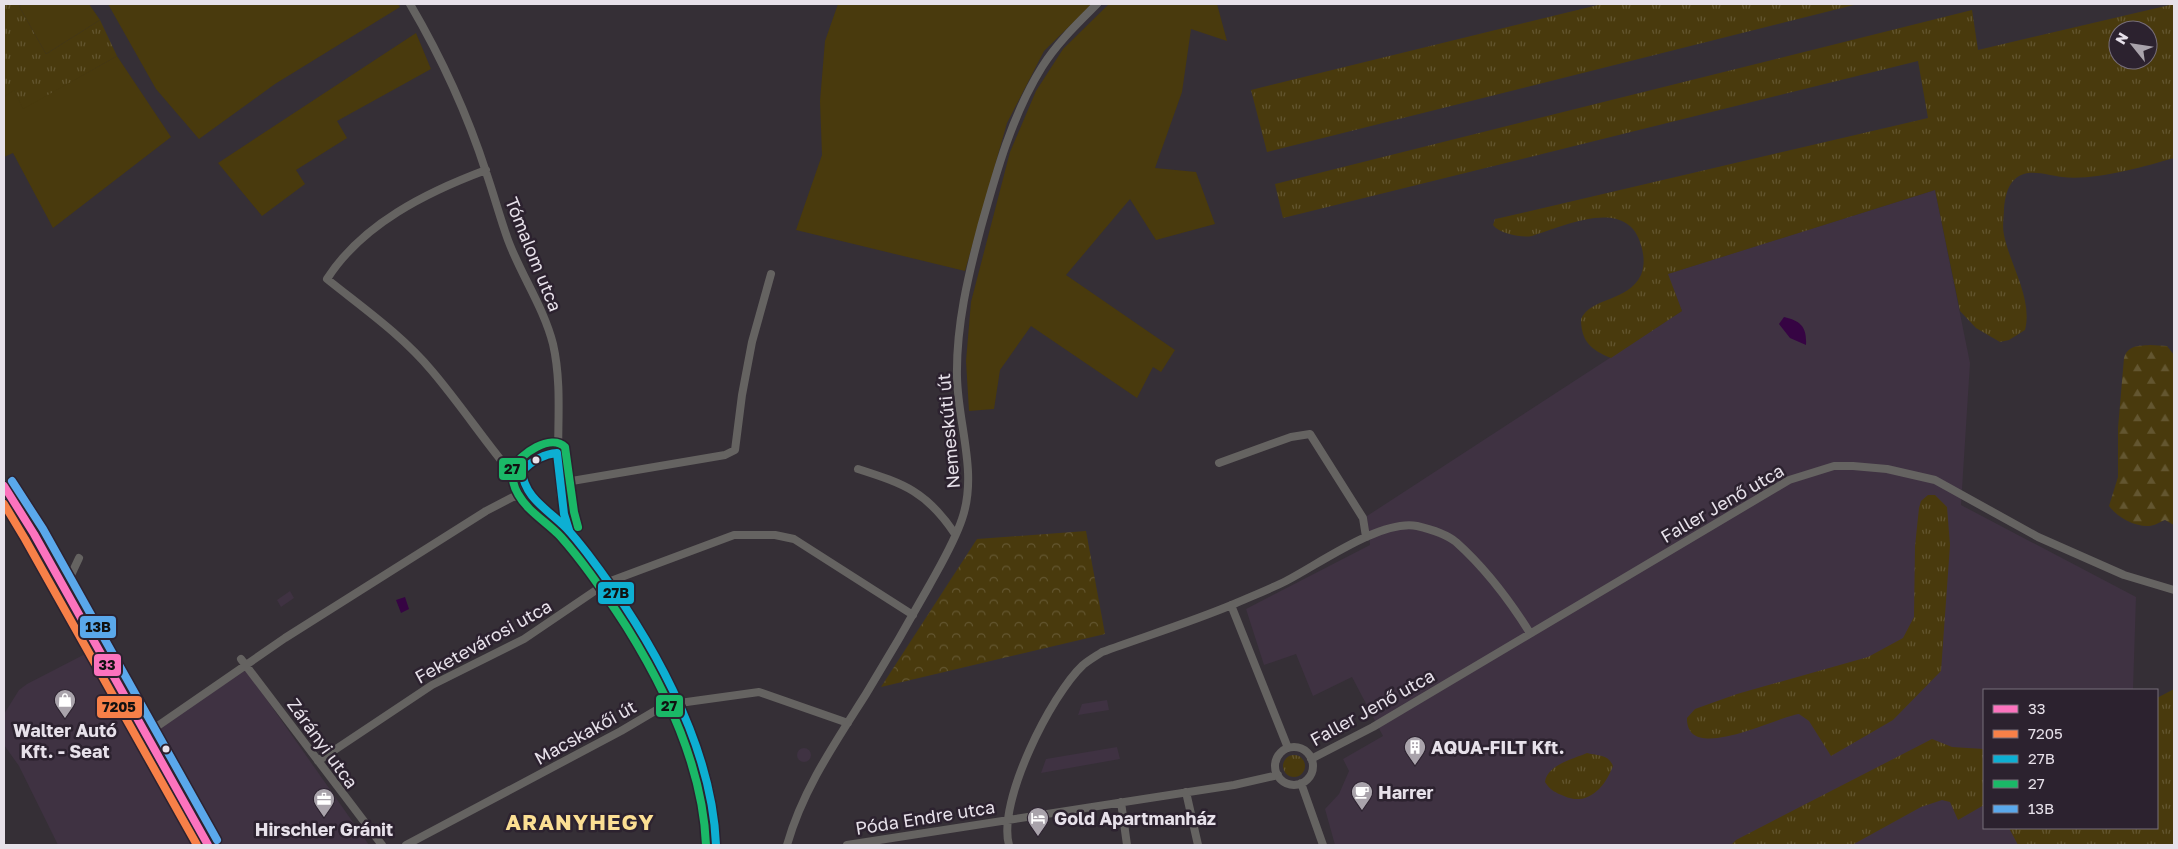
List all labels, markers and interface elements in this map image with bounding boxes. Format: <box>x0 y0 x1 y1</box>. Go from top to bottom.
north arrow <box>2108 20 2158 70</box>
text: N <box>2111 29 2131 47</box>
street label: Tómalom utca <box>501 194 567 314</box>
street label: Nemeskúti út <box>932 372 964 490</box>
unlabelled marker <box>531 455 541 465</box>
line badge: 27 <box>498 457 527 481</box>
street label: Faller Jenő utca <box>1656 459 1788 547</box>
text: 27 <box>504 460 520 477</box>
line badge: 27B <box>597 581 635 605</box>
text: 27B <box>603 584 629 601</box>
street label: Feketevárosi utca <box>411 594 555 688</box>
line badge: 13B <box>79 615 117 639</box>
text: 13B <box>85 618 111 635</box>
line badge: 33 <box>93 653 122 677</box>
text: 33 <box>98 656 116 673</box>
street label: Faller Jenő utca <box>1306 664 1438 750</box>
shop icon: Walter Autó Kft. - Seat <box>53 688 77 719</box>
legend <box>1983 689 2158 829</box>
street label: Zárányi utca <box>283 694 363 792</box>
line badge: 27 <box>655 694 684 718</box>
line badge: 7205 <box>96 695 143 719</box>
street label: Macskakői út <box>530 695 640 769</box>
text: 27 <box>661 697 677 714</box>
text: 7205 <box>102 698 136 715</box>
text: 33 <box>2028 699 2046 717</box>
place label: Walter Autó Kft. - Seat <box>13 719 117 762</box>
text: 7205 <box>2028 724 2063 742</box>
building icon: AQUA-FILT Kft. <box>1403 735 1427 766</box>
place label: AQUA-FILT Kft. <box>1431 736 1565 758</box>
unlabelled marker <box>161 744 171 754</box>
text: 27B <box>2028 749 2055 767</box>
text: 27 <box>2028 774 2045 792</box>
cafe icon: Harrer <box>1350 780 1374 811</box>
place label: Harrer <box>1378 781 1434 803</box>
office icon: Hirschler Gránit <box>312 787 336 818</box>
street label: Póda Endre utca <box>854 795 996 839</box>
text: 13B <box>2028 799 2054 817</box>
hotel icon: Gold Apartmanház <box>1026 806 1050 837</box>
place label: Gold Apartmanház <box>1054 807 1216 829</box>
district label: ARANYHEGY <box>505 808 655 835</box>
place label: Hirschler Gránit <box>255 818 393 840</box>

